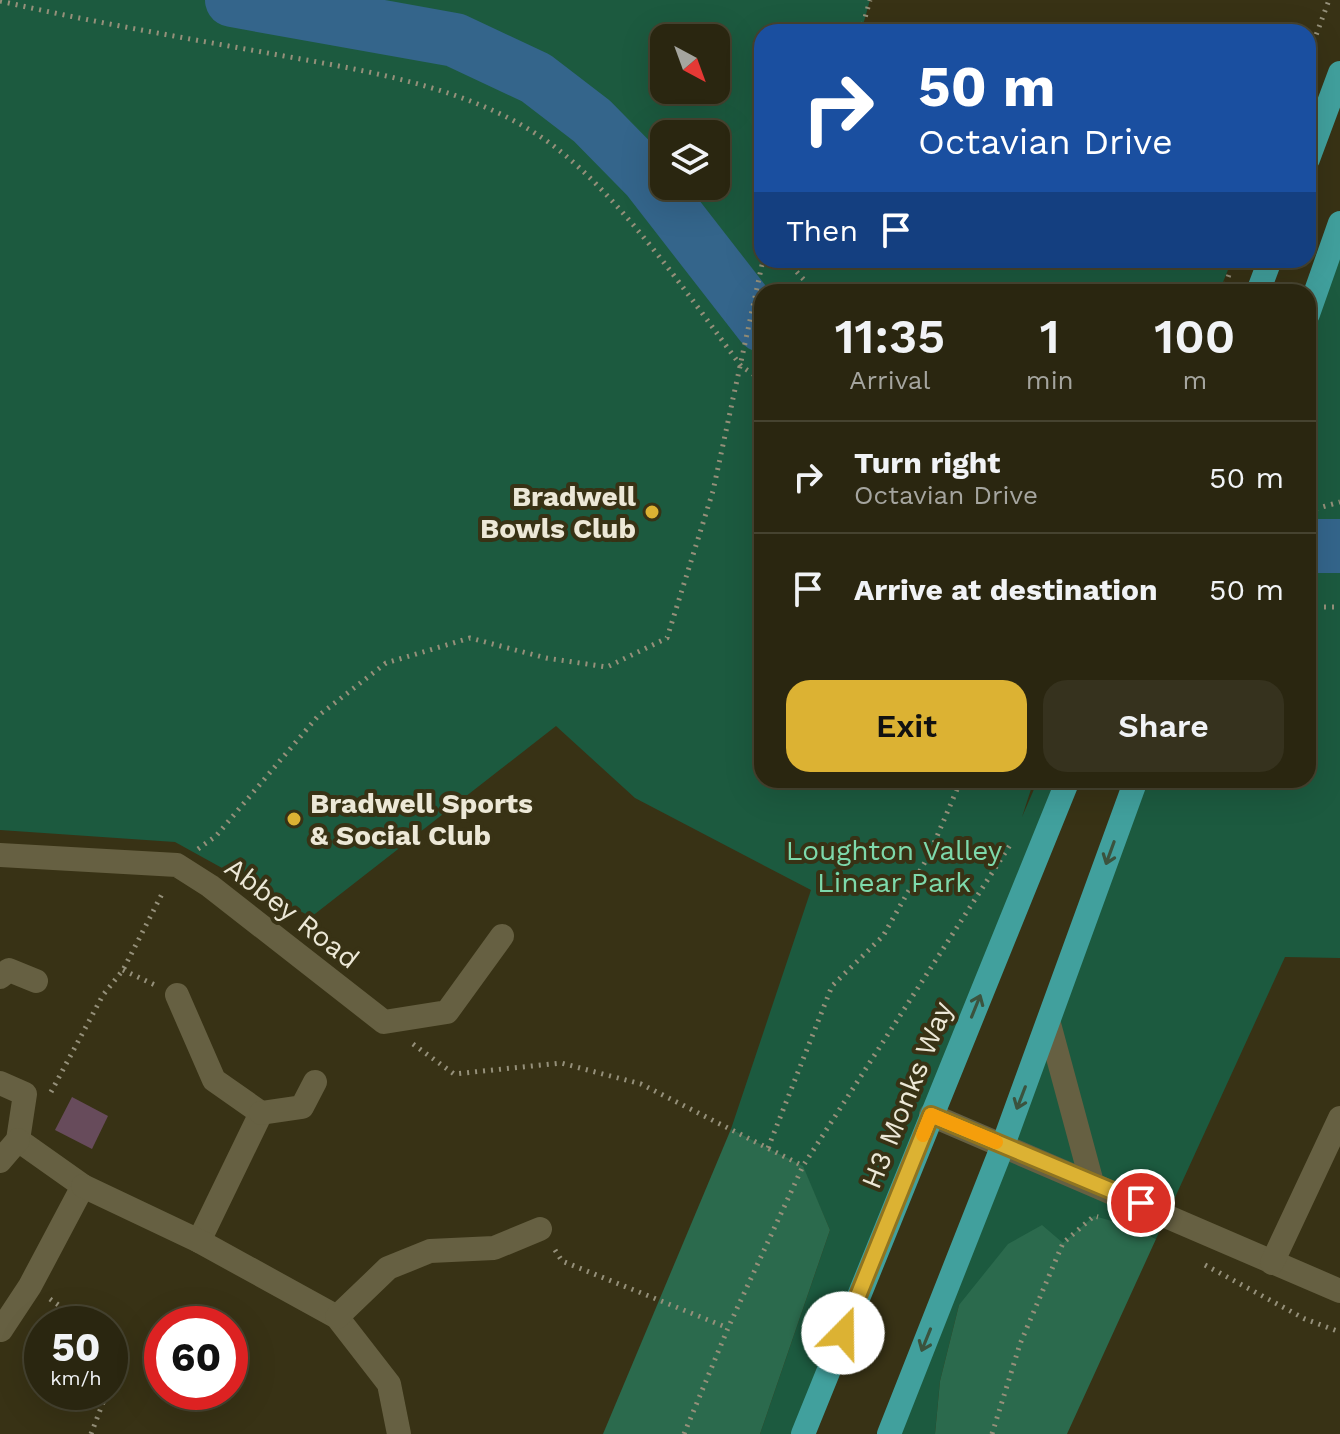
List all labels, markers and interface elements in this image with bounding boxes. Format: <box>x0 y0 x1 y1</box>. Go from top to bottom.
north arrow <box>650 24 730 104</box>
map controls <box>650 24 730 200</box>
text: 50 m <box>918 54 1055 120</box>
icon: right <box>786 56 890 160</box>
button: layers <box>650 120 730 200</box>
text: Octavian Drive <box>918 121 1173 163</box>
icon: arrive <box>874 208 918 252</box>
text: Then <box>786 213 858 248</box>
text: 11:35 <box>835 308 945 365</box>
text: 1 <box>1040 308 1060 365</box>
text: 100 <box>1154 308 1235 365</box>
text: Arrival <box>849 365 931 395</box>
text: min <box>1026 365 1074 395</box>
text: m <box>1182 365 1207 395</box>
text: Turn right <box>854 445 1000 480</box>
icon: right <box>786 455 830 499</box>
text: 50 m <box>1209 460 1284 495</box>
place label: Bradwell Bowls Club <box>480 480 637 545</box>
text: Octavian Drive <box>854 480 1038 510</box>
marker: Bradwell Bowls Club <box>643 503 661 521</box>
icon: arrive <box>786 567 830 611</box>
text: Arrive at destination <box>854 572 1158 607</box>
text: 50 m <box>1209 572 1284 607</box>
button: Exit <box>786 680 1027 772</box>
button: Share <box>1043 680 1284 772</box>
place label: Bradwell Sports & Social Club <box>310 787 533 852</box>
marker: Bradwell Sports & Social Club <box>285 810 303 828</box>
park label: Loughton Valley Linear Park <box>786 834 1003 899</box>
one-way arrow <box>1102 841 1116 865</box>
street label: Abbey Road <box>219 851 365 975</box>
one-way arrow <box>969 994 984 1018</box>
street label: H3 Monks Way <box>854 996 960 1193</box>
one-way arrow <box>1013 1085 1027 1110</box>
pin <box>1107 1169 1175 1237</box>
icon: arrive <box>1119 1181 1163 1225</box>
position arrow <box>801 1291 885 1375</box>
speed limit sign: 60 <box>144 1306 248 1410</box>
text: 50 <box>51 1324 101 1371</box>
one-way arrow <box>918 1327 932 1352</box>
text: km/h <box>50 1366 102 1390</box>

